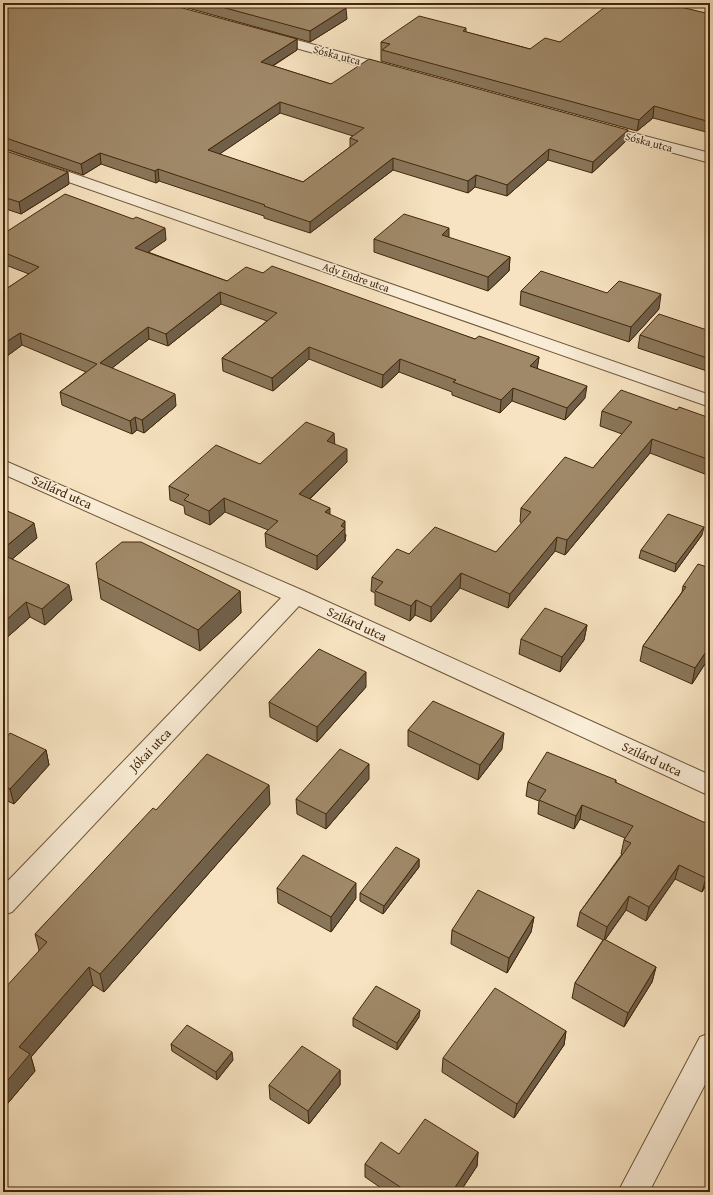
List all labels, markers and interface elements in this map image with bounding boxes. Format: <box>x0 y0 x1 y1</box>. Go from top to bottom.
street label: Sóska utca <box>312 41 363 69</box>
street label: Sóska utca <box>624 128 675 156</box>
street label: Ady Endre utca <box>320 258 392 296</box>
street label: Szilárd utca <box>29 470 96 514</box>
street label: Szilárd utca <box>324 602 391 647</box>
street label: Jókai utca <box>123 724 176 777</box>
street label: Szilárd utca <box>619 737 686 782</box>

